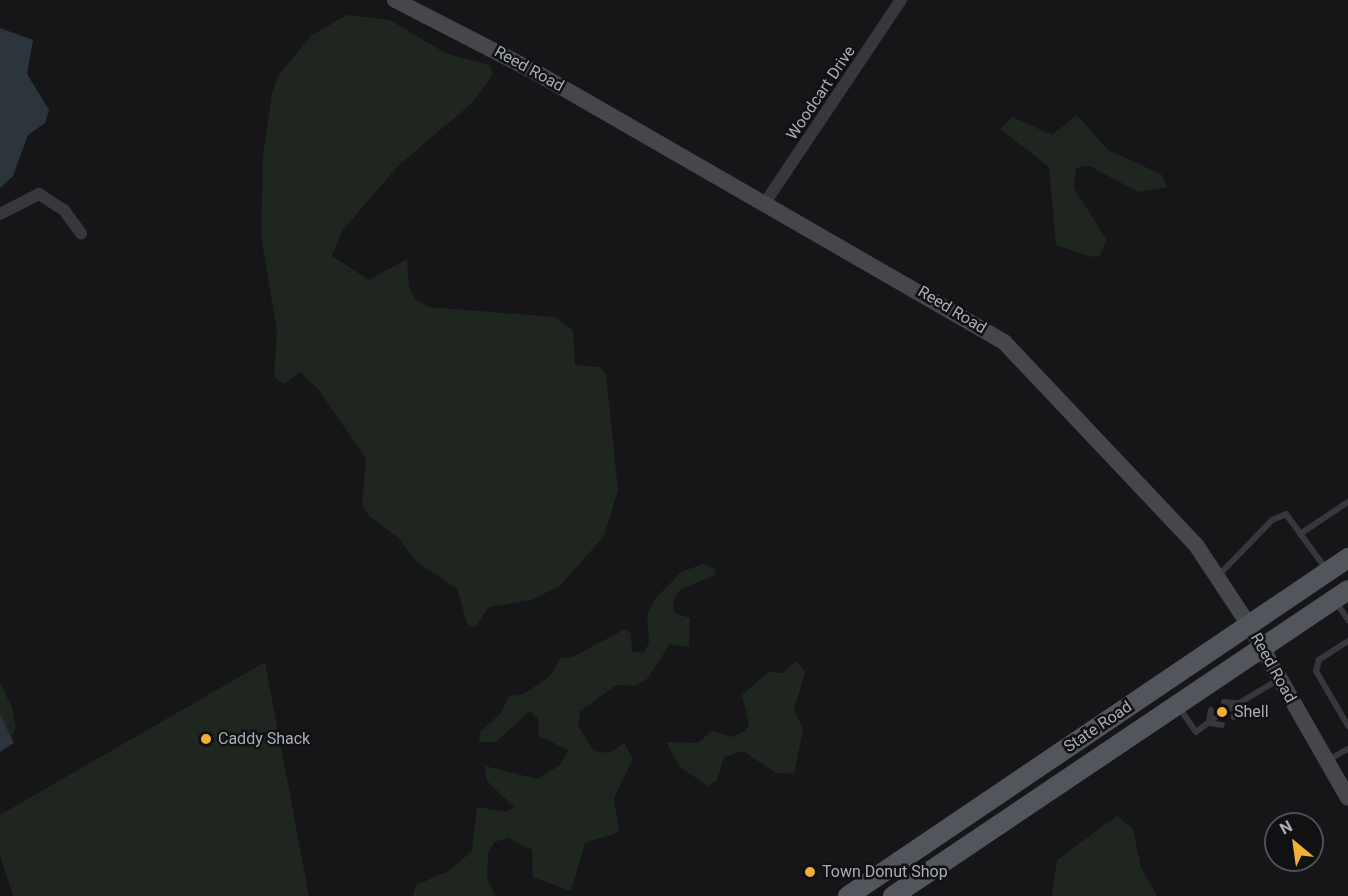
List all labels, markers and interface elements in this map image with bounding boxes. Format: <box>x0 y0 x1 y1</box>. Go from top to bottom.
street label: Reed Road <box>491 42 567 96</box>
street label: Woodcart Drive <box>782 42 860 144</box>
street label: Reed Road <box>914 282 990 338</box>
street label: Reed Road <box>1246 630 1300 706</box>
street label: State Road <box>1060 697 1136 757</box>
place label: Shell <box>1234 702 1269 722</box>
marker: Shell <box>1215 705 1229 719</box>
place label: Caddy Shack <box>218 729 310 749</box>
marker: Caddy Shack <box>199 732 213 746</box>
north arrow <box>1264 812 1324 872</box>
text: N <box>1276 817 1296 839</box>
place label: Town Donut Shop <box>822 862 948 882</box>
marker: Town Donut Shop <box>803 865 817 879</box>

